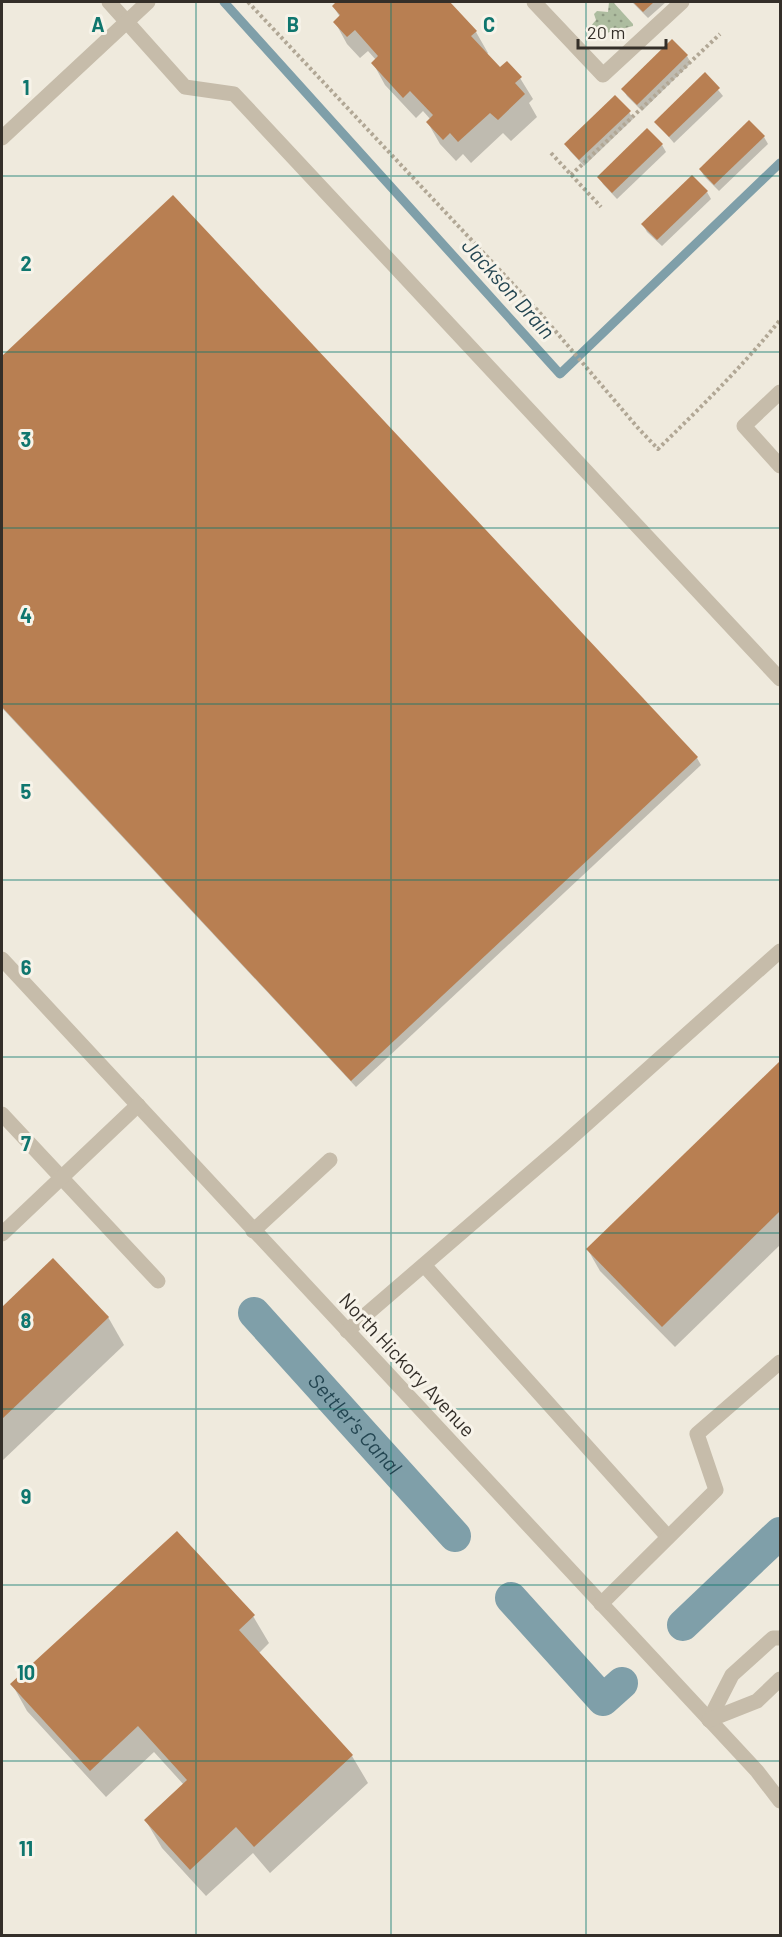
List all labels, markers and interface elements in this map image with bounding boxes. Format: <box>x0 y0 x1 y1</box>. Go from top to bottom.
text: A <box>91 12 105 36</box>
text: B <box>287 12 299 36</box>
text: C <box>483 12 495 36</box>
scale bar <box>578 12 666 50</box>
text: 20 m <box>587 21 625 43</box>
text: 1 <box>22 75 30 99</box>
water label: Jackson Drain <box>457 233 561 343</box>
text: 2 <box>20 251 32 275</box>
text: 3 <box>21 427 31 451</box>
text: 4 <box>20 603 32 627</box>
text: 5 <box>21 779 32 803</box>
text: 6 <box>21 955 32 979</box>
text: 7 <box>21 1131 31 1155</box>
street label: North Hickory Avenue <box>335 1287 481 1441</box>
text: 8 <box>21 1308 32 1332</box>
water label: Settler's Canal <box>304 1368 408 1479</box>
text: 9 <box>21 1484 31 1508</box>
text: 10 <box>17 1660 35 1684</box>
text: 11 <box>19 1836 33 1860</box>

